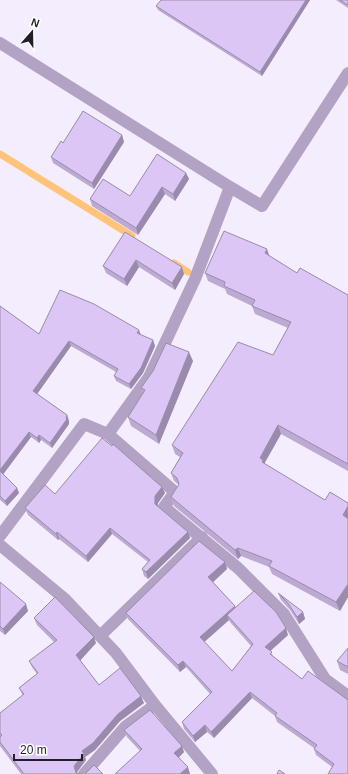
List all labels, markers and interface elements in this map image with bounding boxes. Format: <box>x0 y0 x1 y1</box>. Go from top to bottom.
north arrow <box>12 12 52 52</box>
text: N <box>30 16 41 30</box>
scale bar <box>14 736 82 762</box>
text: 20 m <box>20 743 47 757</box>

